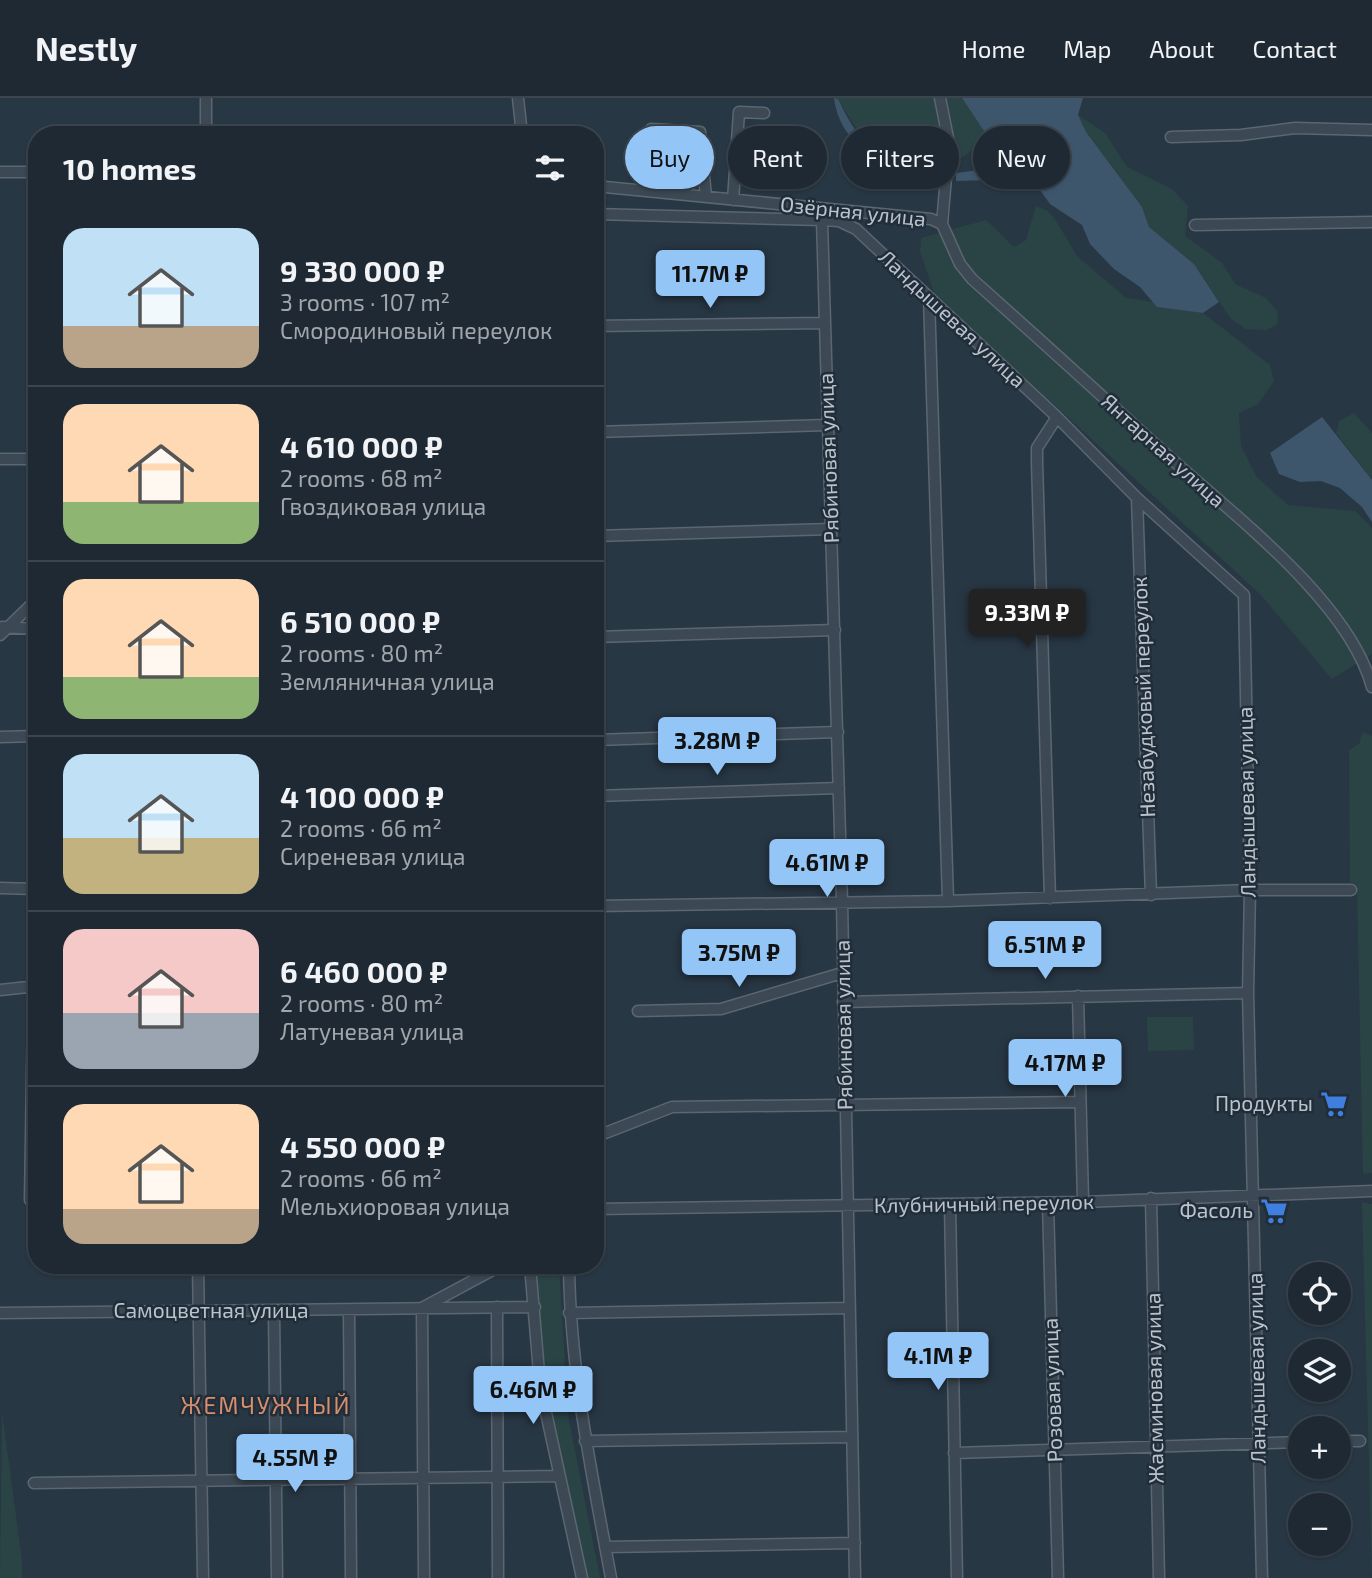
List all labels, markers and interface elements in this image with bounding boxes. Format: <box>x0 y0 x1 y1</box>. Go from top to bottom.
text: Nestly <box>35 28 137 68</box>
text: Home <box>962 34 1025 63</box>
text: Map <box>1063 34 1111 63</box>
text: About <box>1149 34 1215 63</box>
text: Contact <box>1253 34 1337 63</box>
chip: Buy <box>625 126 714 189</box>
chip: Rent <box>728 126 827 189</box>
chip: Filters <box>841 126 959 189</box>
chip: New <box>973 126 1070 189</box>
icon: filters <box>531 149 569 187</box>
text: 10 homes <box>63 150 196 186</box>
street label: Озёрная улица <box>779 190 927 232</box>
street label: Ландышевая улица <box>874 244 1031 393</box>
pin: 11.7M ₽ <box>645 250 775 310</box>
text: 9 330 000 ₽ <box>280 252 445 288</box>
icon: home <box>119 256 203 340</box>
text: 11.7M ₽ <box>672 259 748 287</box>
text: 3 rooms · 107 m² <box>280 288 450 316</box>
text: Смородиновый переулок <box>280 316 552 344</box>
street label: Рябиновая улица <box>812 372 844 544</box>
street label: Янтарная улица <box>1096 388 1231 513</box>
text: 4 610 000 ₽ <box>280 428 443 464</box>
icon: home <box>119 432 203 516</box>
text: 2 rooms · 68 m² <box>280 464 443 492</box>
text: Гвоздиковая улица <box>280 492 486 520</box>
street label: Незабудковый переулок <box>1126 576 1160 818</box>
pin: 9.33M ₽ <box>962 589 1092 649</box>
text: 9.33M ₽ <box>985 598 1069 626</box>
text: 6 510 000 ₽ <box>280 603 440 639</box>
icon: home <box>119 607 203 691</box>
text: 2 rooms · 80 m² <box>280 639 443 667</box>
text: Земляничная улица <box>280 667 495 695</box>
street label: Ландышевая улица <box>1231 706 1261 898</box>
pin: 3.28M ₽ <box>652 718 782 777</box>
text: 3.28M ₽ <box>674 726 760 754</box>
text: 4 100 000 ₽ <box>280 778 444 814</box>
icon: home <box>119 782 203 866</box>
text: 2 rooms · 66 m² <box>280 814 442 842</box>
pin: 4.61M ₽ <box>762 840 892 899</box>
text: Сиреневая улица <box>280 842 466 870</box>
text: 4.61M ₽ <box>785 848 869 876</box>
pin: 6.51M ₽ <box>980 922 1110 981</box>
pin: 3.75M ₽ <box>674 930 804 989</box>
text: 6.51M ₽ <box>1004 930 1086 958</box>
text: 3.75M ₽ <box>698 938 780 966</box>
street label: Рябиновая улица <box>829 940 857 1110</box>
text: 6 460 000 ₽ <box>280 953 447 989</box>
icon: home <box>119 957 203 1041</box>
text: 2 rooms · 80 m² <box>280 989 443 1017</box>
text: Латуневая улица <box>280 1017 464 1045</box>
pin: 4.17M ₽ <box>1000 1040 1130 1099</box>
text: 4.17M ₽ <box>1025 1048 1105 1076</box>
supermarket icon: Продукты <box>1319 1089 1349 1119</box>
place label: Продукты <box>1215 1090 1313 1116</box>
text: 4 550 000 ₽ <box>280 1128 445 1164</box>
icon: home <box>119 1132 203 1216</box>
text: 2 rooms · 66 m² <box>280 1164 442 1192</box>
street label: Клубничный переулок <box>874 1188 1094 1218</box>
text: Мельхиоровая улица <box>280 1192 510 1220</box>
supermarket icon: Фасоль <box>1259 1196 1289 1226</box>
place label: Фасоль <box>1180 1197 1253 1222</box>
map controls <box>1288 1262 1351 1556</box>
button: locate <box>1288 1262 1351 1325</box>
street label: Ландышевая улица <box>1241 1272 1271 1464</box>
street label: Жасминовая улица <box>1139 1292 1169 1484</box>
street label: Самоцветная улица <box>113 1297 309 1323</box>
street label: Розовая улица <box>1036 1317 1068 1463</box>
pin: 4.1M ₽ <box>881 1332 995 1392</box>
button: layers <box>1288 1339 1351 1402</box>
text: 4.1M ₽ <box>904 1341 972 1369</box>
pin: 6.46M ₽ <box>468 1366 598 1426</box>
text: 6.46M ₽ <box>490 1375 576 1403</box>
district label: ЖЕМЧУЖНЫЙ <box>181 1391 351 1419</box>
button: + <box>1288 1416 1351 1479</box>
pin: 4.55M ₽ <box>230 1434 360 1494</box>
text: 4.55M ₽ <box>252 1443 338 1471</box>
button: − <box>1288 1493 1351 1556</box>

